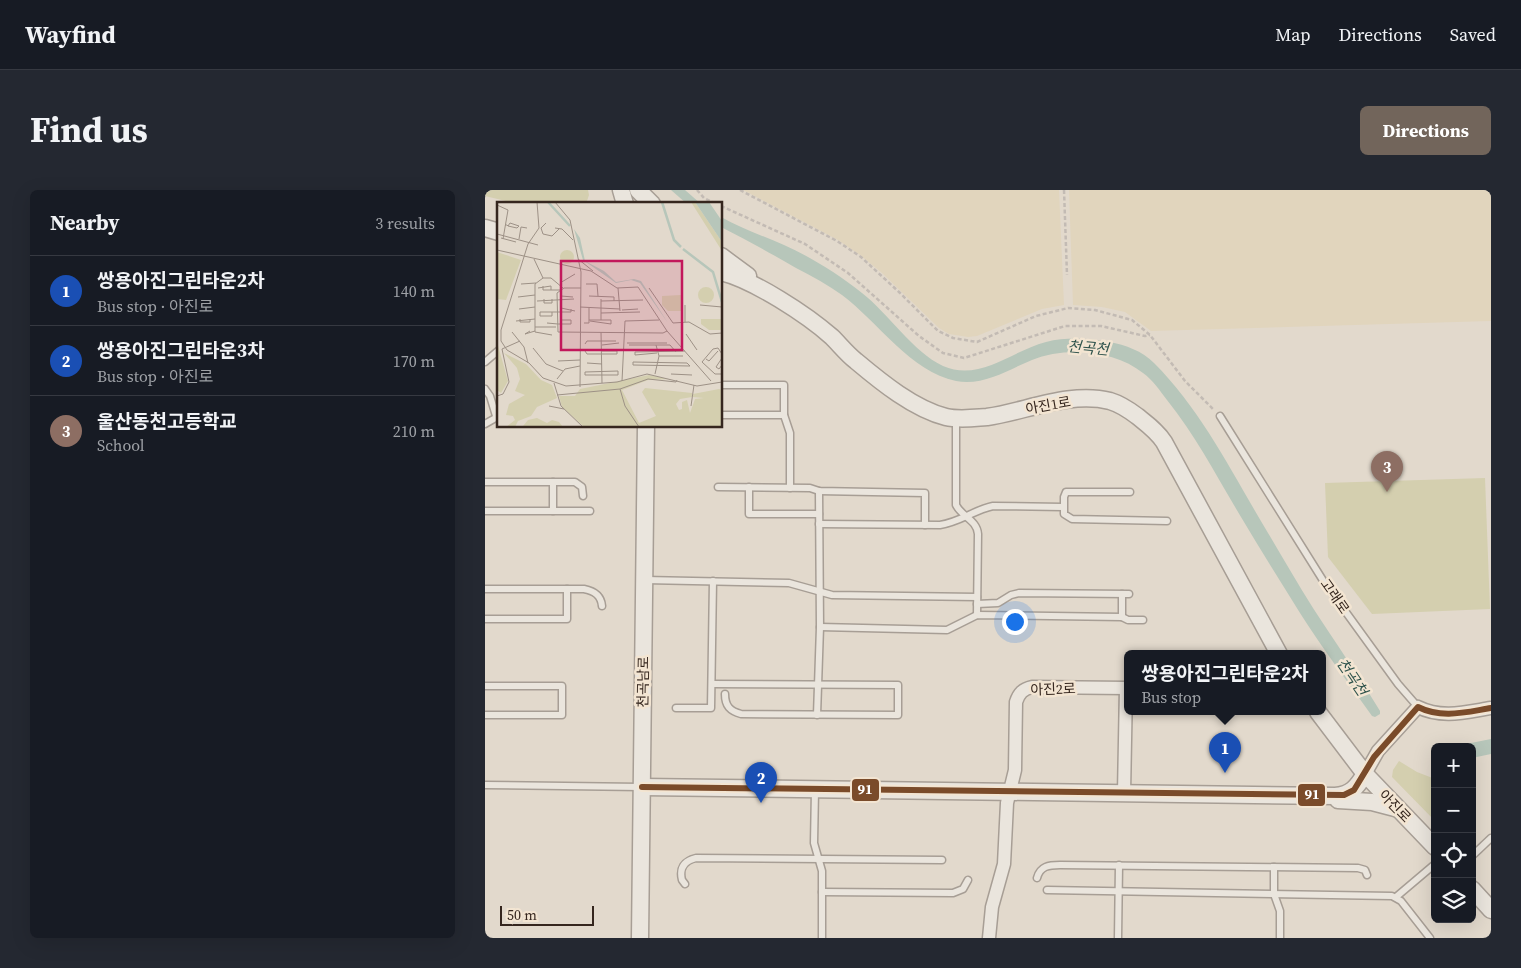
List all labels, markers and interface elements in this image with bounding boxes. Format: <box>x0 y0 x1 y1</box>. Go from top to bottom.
text: Wayfind <box>25 18 116 51</box>
text: Map <box>1275 22 1311 47</box>
text: Directions <box>1339 22 1422 47</box>
text: Saved <box>1450 22 1496 47</box>
text: Find us <box>30 106 148 154</box>
button: Directions <box>1360 106 1491 155</box>
inset map <box>497 202 723 428</box>
text: Nearby <box>50 208 120 237</box>
text: 3 results <box>375 212 435 234</box>
text: 쌍용아진그린타운2차 <box>97 267 265 293</box>
text: 1 <box>62 280 70 302</box>
text: 140 m <box>393 280 435 302</box>
text: Bus stop · 아진로 <box>97 295 213 317</box>
water label: 천곡천 <box>1067 335 1112 360</box>
text: 쌍용아진그린타운3차 <box>97 337 265 363</box>
text: 2 <box>62 350 70 372</box>
text: 170 m <box>393 350 435 372</box>
text: Bus stop · 아진로 <box>97 365 213 387</box>
street label: 아진1로 <box>1024 391 1072 419</box>
text: 울산동천고등학교 <box>97 408 237 434</box>
text: 3 <box>62 420 70 442</box>
text: 210 m <box>393 420 435 442</box>
text: School <box>97 434 145 456</box>
pin: 3 <box>1371 451 1403 492</box>
street label: 고래로 <box>1316 574 1354 618</box>
your location <box>1002 609 1028 635</box>
popup <box>1124 650 1326 715</box>
water label: 천곡천 <box>1332 654 1374 702</box>
street label: 천곡남로 <box>633 656 653 708</box>
text: 쌍용아진그린타운2차 <box>1141 660 1309 686</box>
street label: 아진2로 <box>1030 678 1076 700</box>
text: Bus stop <box>1141 686 1201 708</box>
pin: 1 <box>1209 732 1241 773</box>
map controls <box>1431 743 1476 923</box>
button: + <box>1431 743 1476 788</box>
pin: 2 <box>745 762 777 803</box>
line badge: 91 <box>851 778 880 802</box>
text: 91 <box>857 779 873 799</box>
line badge: 91 <box>1297 783 1326 807</box>
text: 91 <box>1304 784 1320 804</box>
street label: 아진로 <box>1374 785 1416 827</box>
button: − <box>1431 788 1476 833</box>
button: locate <box>1431 833 1476 878</box>
button: layers <box>1431 878 1476 923</box>
scale bar <box>500 903 594 926</box>
text: 50 m <box>507 905 537 925</box>

